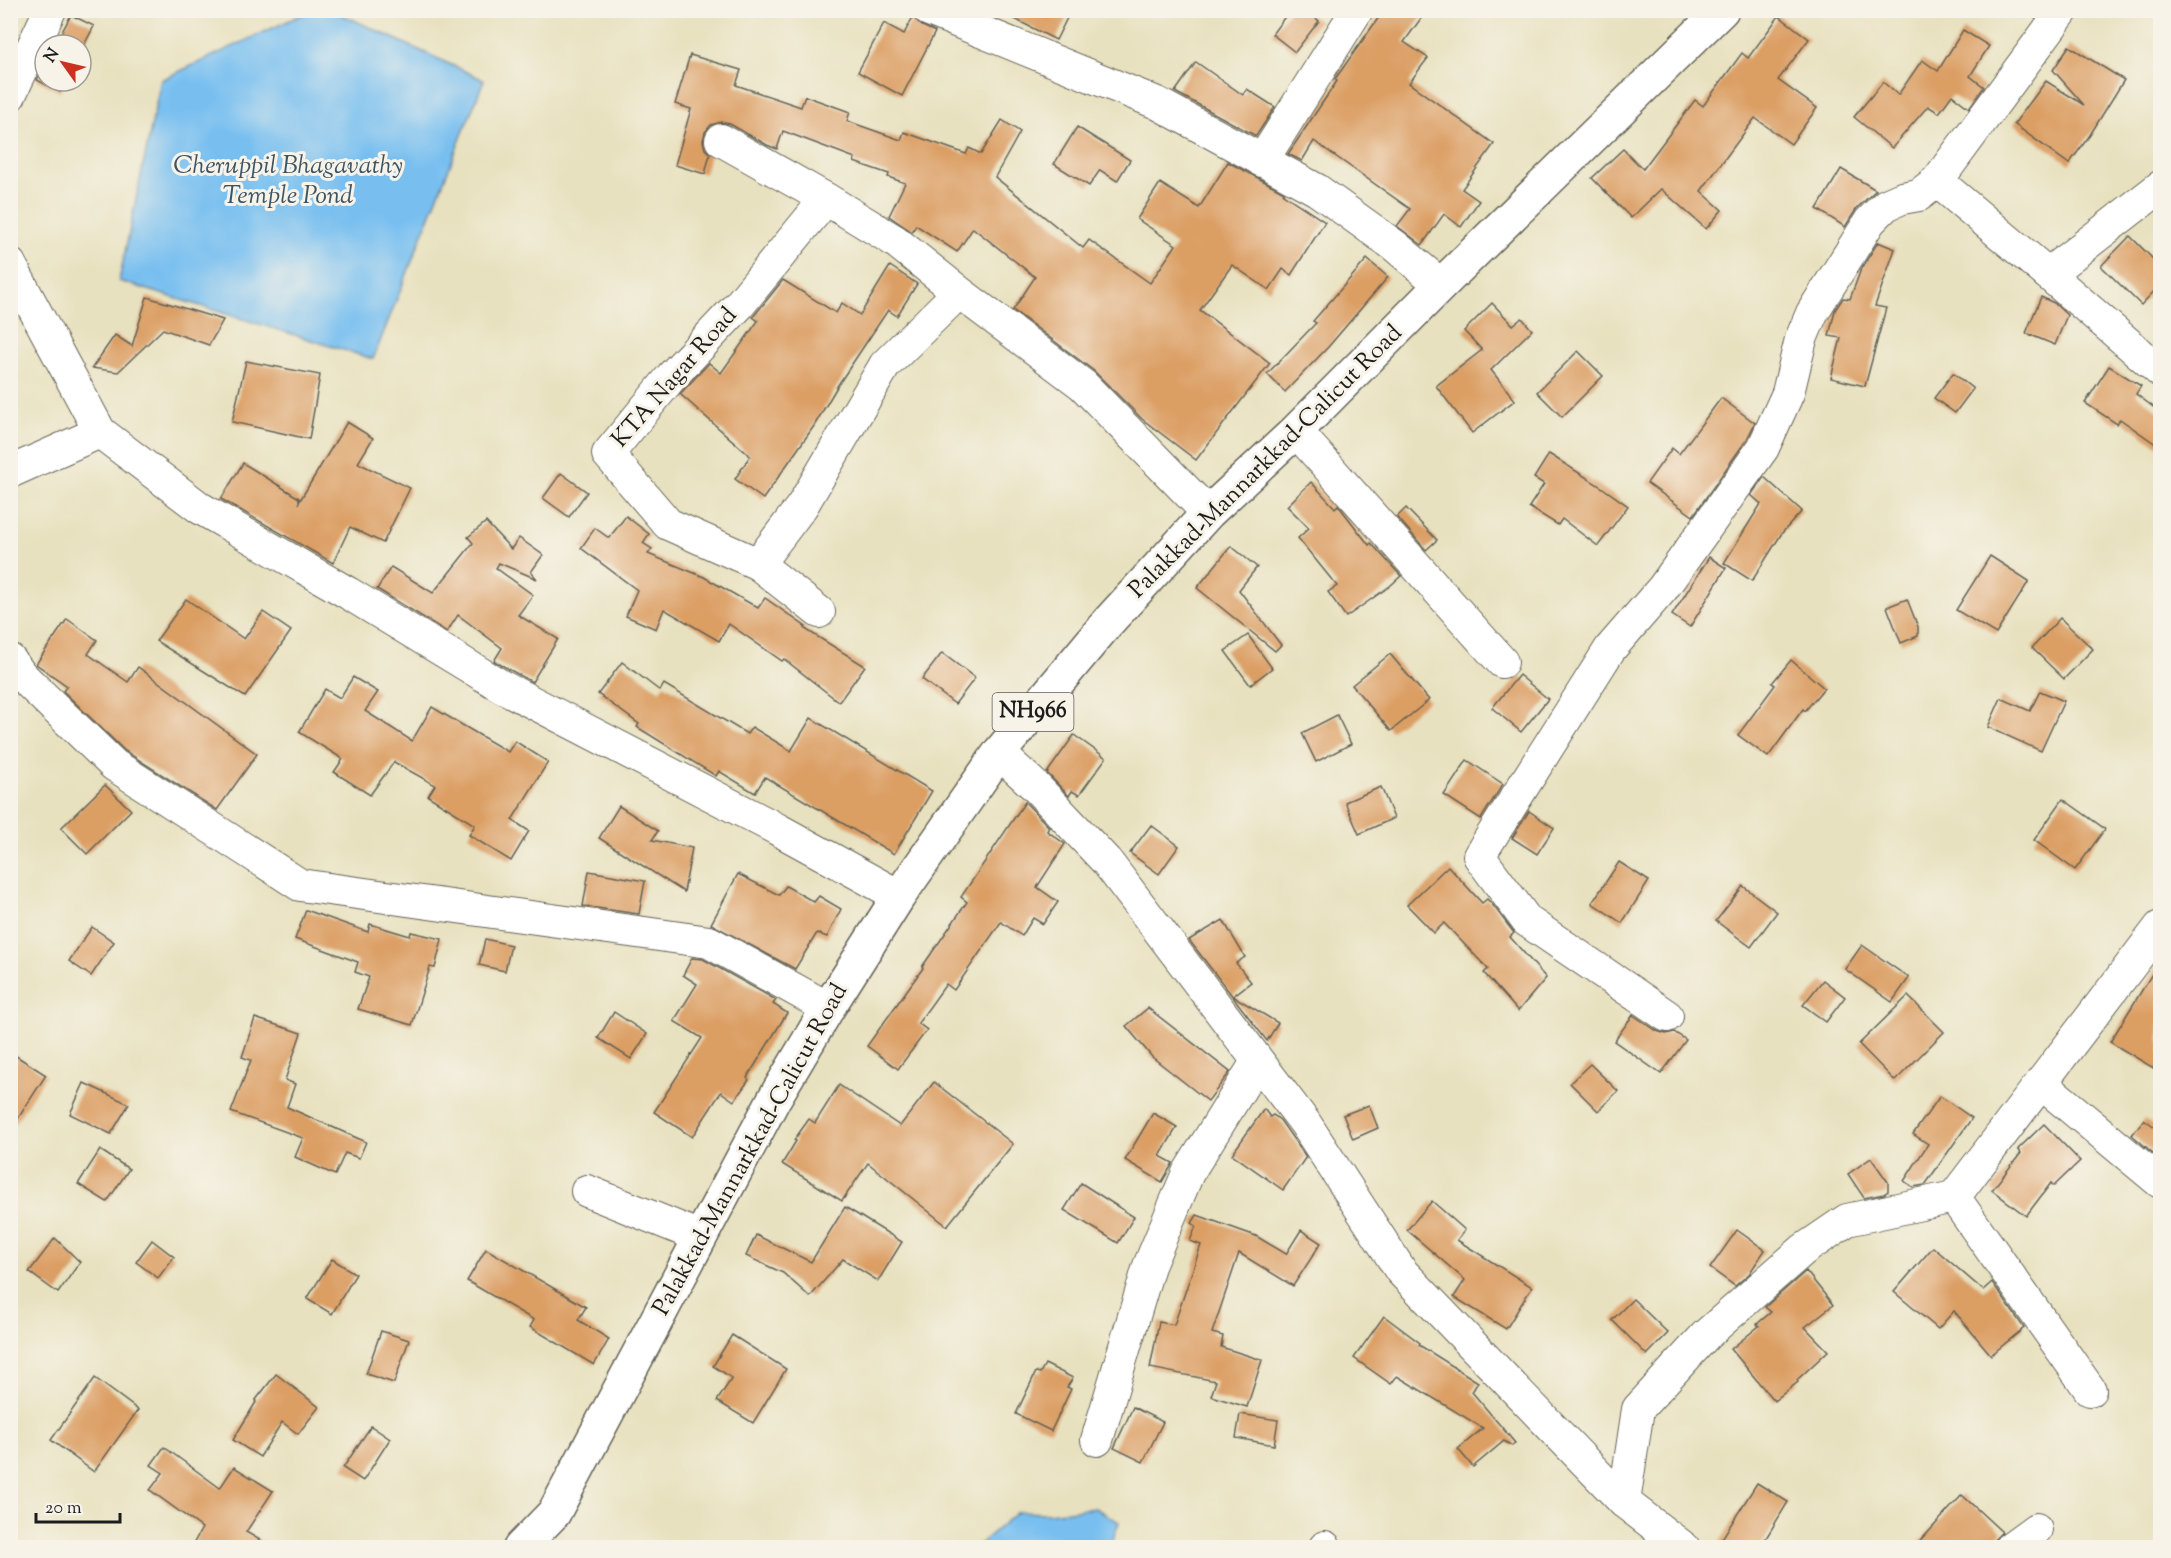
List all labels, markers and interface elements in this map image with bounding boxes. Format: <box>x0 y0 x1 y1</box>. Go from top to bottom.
north arrow <box>33 33 93 93</box>
text: N <box>40 44 66 68</box>
water label: Cheruppil Bhagavathy Temple Pond <box>173 148 403 215</box>
street label: KTA Nagar Road <box>604 300 746 456</box>
street label: Palakkad-Mannarkkad-Calicut Road <box>1121 317 1411 607</box>
road number: NH966 <box>992 693 1074 731</box>
street label: Palakkad-Mannarkkad-Calicut Road <box>645 977 857 1322</box>
scale bar <box>36 1486 120 1524</box>
text: 20 m <box>45 1496 82 1522</box>

